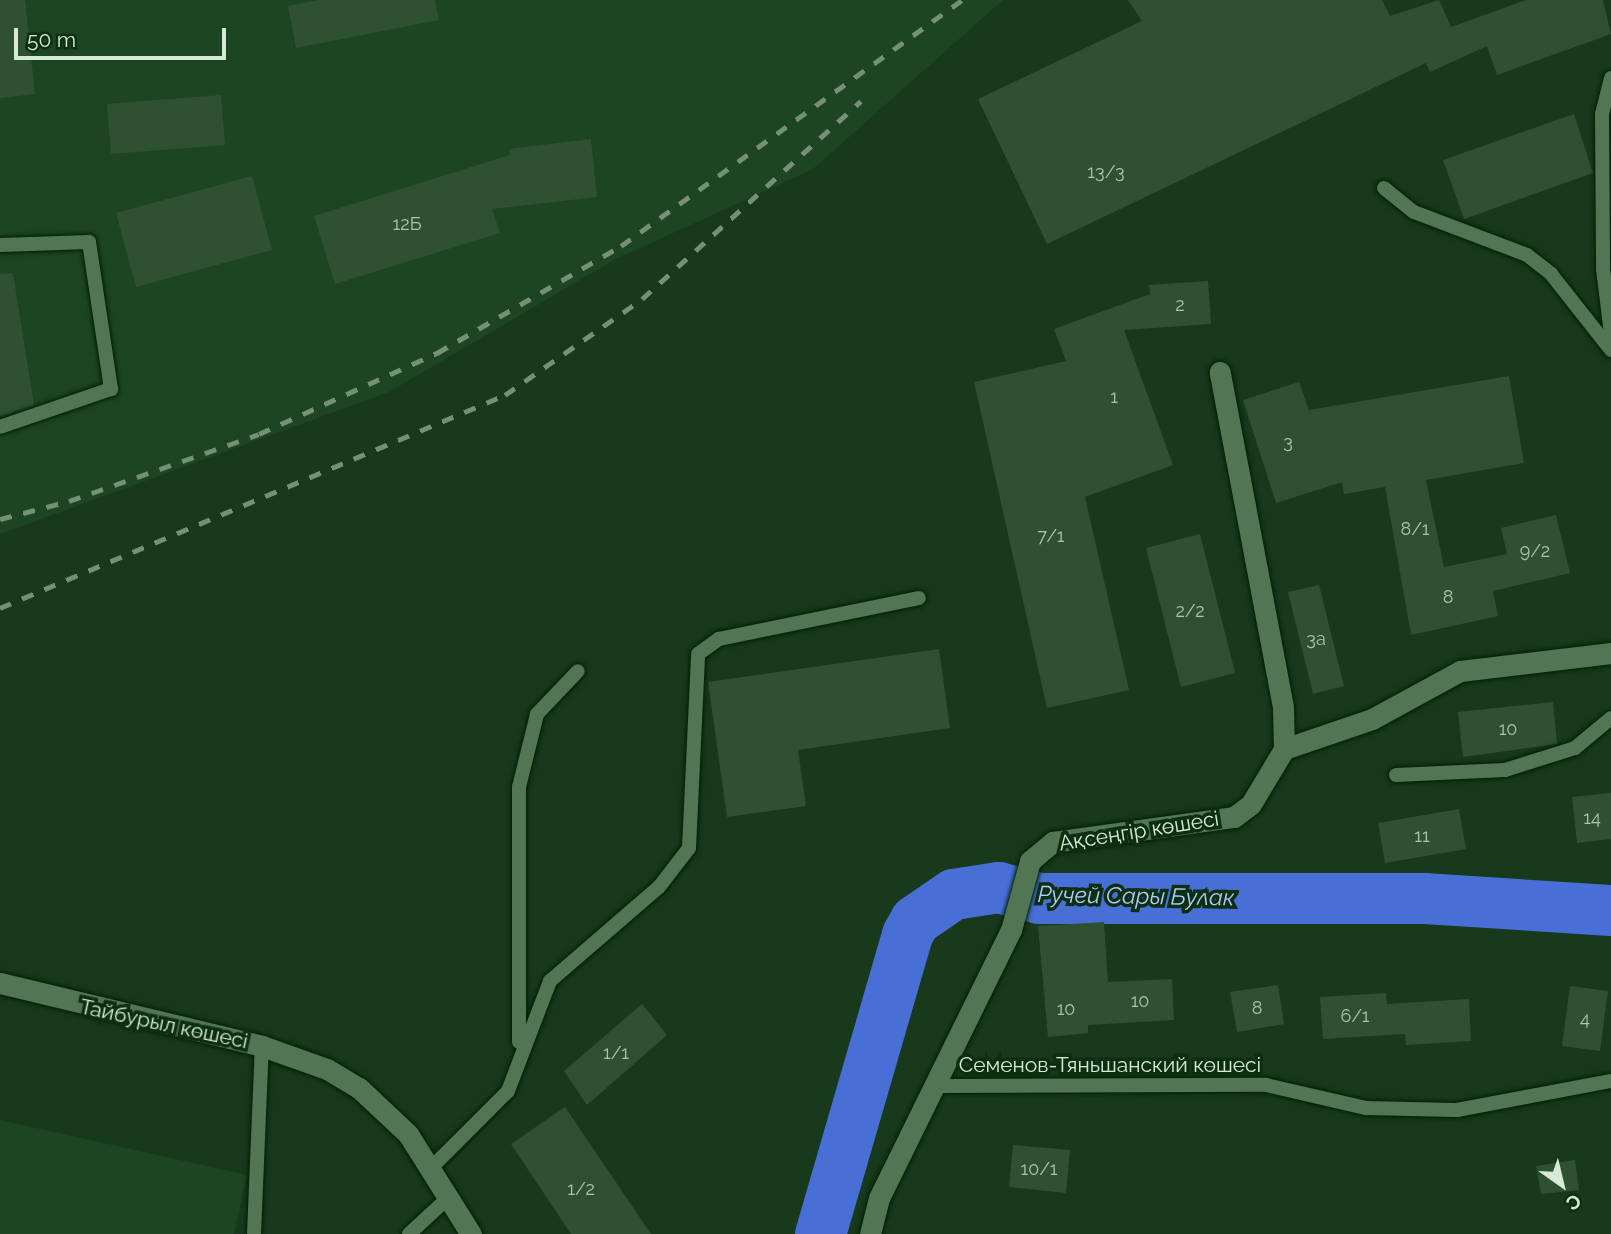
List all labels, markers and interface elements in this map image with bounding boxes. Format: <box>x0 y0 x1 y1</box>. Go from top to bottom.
scale bar <box>18 14 229 58</box>
text: 50 m <box>27 27 76 52</box>
house number: 13/3 <box>1087 161 1125 183</box>
house number: 12Б <box>393 213 421 235</box>
house number: 2 <box>1175 294 1185 316</box>
house number: 1 <box>1110 386 1118 408</box>
house number: 3 <box>1283 431 1293 453</box>
house number: 8/1 <box>1401 518 1429 540</box>
house number: 7/1 <box>1038 525 1064 547</box>
house number: 9/2 <box>1520 540 1550 562</box>
house number: 8 <box>1443 586 1453 608</box>
house number: 2/2 <box>1175 600 1205 622</box>
house number: 3а <box>1306 628 1326 650</box>
house number: 10 <box>1499 718 1517 740</box>
street label: Ақсеңгір көшесі <box>1057 806 1221 856</box>
house number: 14 <box>1583 807 1601 829</box>
house number: 11 <box>1414 825 1430 847</box>
water label: Ручей Сары Булак <box>1037 880 1235 912</box>
house number: 10 <box>1131 990 1149 1012</box>
street label: Тайбурыл көшесі <box>78 994 250 1054</box>
house number: 8 <box>1252 997 1262 1019</box>
house number: 10 <box>1057 998 1075 1020</box>
house number: 6/1 <box>1340 1005 1370 1027</box>
house number: 4 <box>1580 1008 1590 1030</box>
house number: 1/1 <box>603 1042 629 1064</box>
street label: Семенов-Тяньшанский көшесі <box>959 1052 1261 1078</box>
north arrow <box>1527 1150 1597 1220</box>
house number: 10/1 <box>1021 1158 1057 1180</box>
house number: 1/2 <box>567 1178 595 1200</box>
text: С <box>1562 1190 1585 1215</box>

